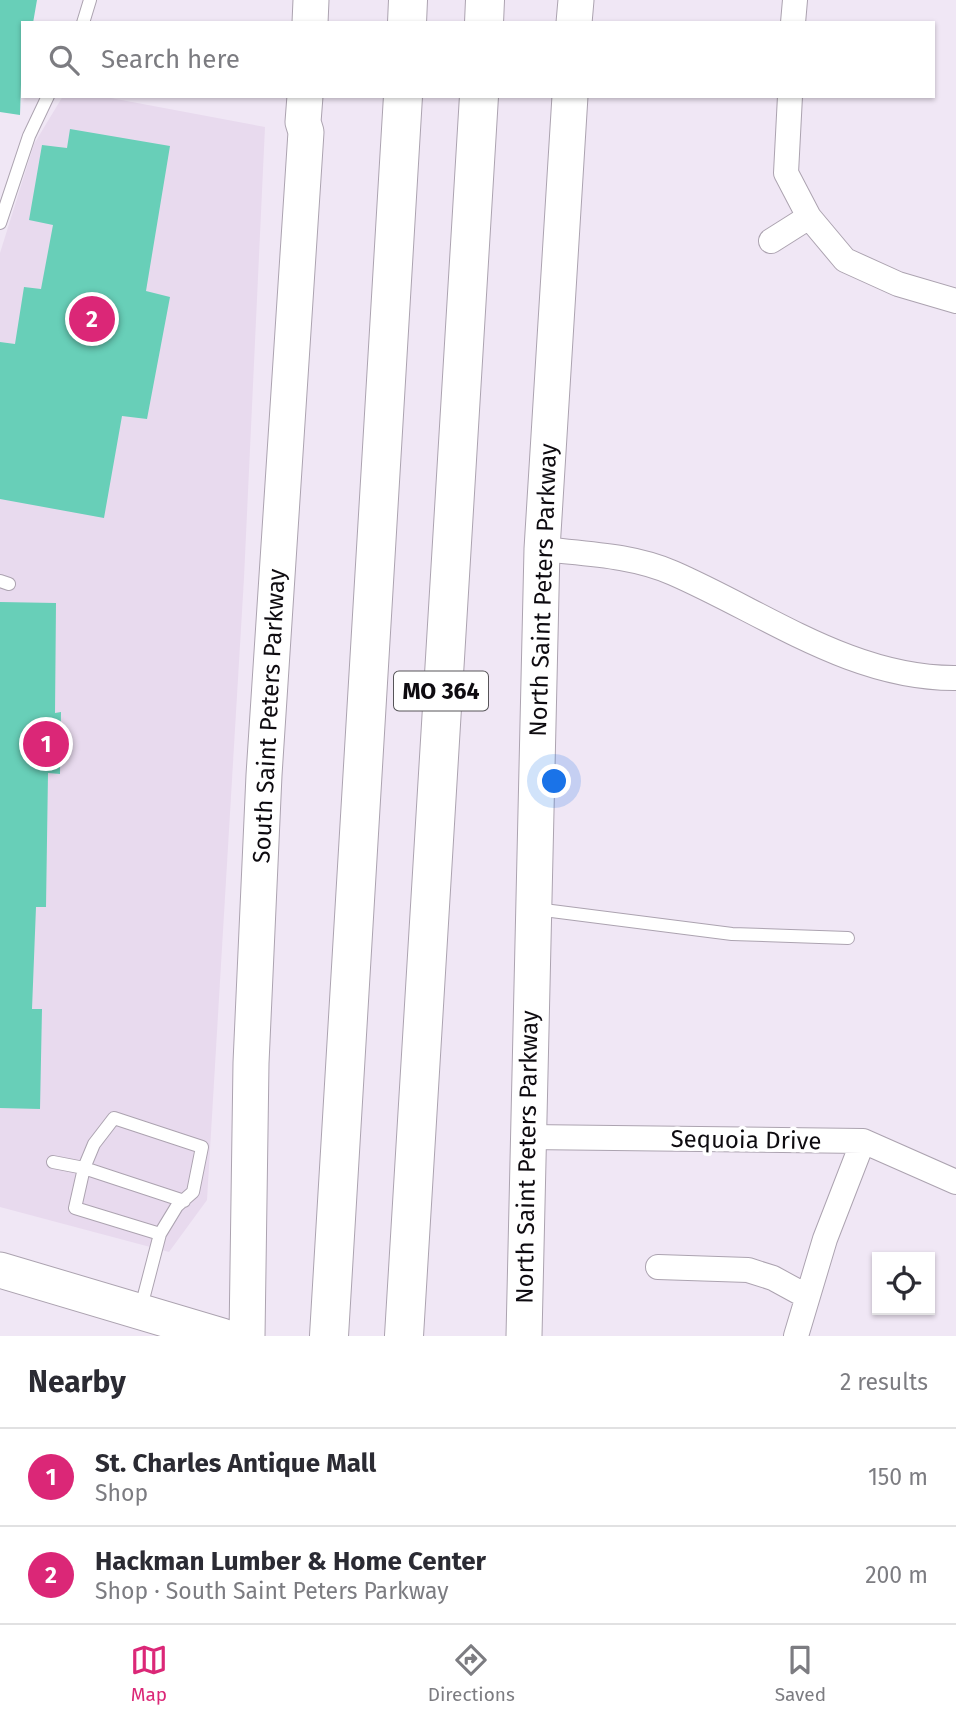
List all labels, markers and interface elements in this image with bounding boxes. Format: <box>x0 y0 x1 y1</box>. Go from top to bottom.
search box <box>21 21 935 98</box>
icon: search <box>45 41 83 79</box>
text: Search here <box>101 44 240 75</box>
pin: 2 <box>69 293 115 345</box>
street label: North Saint Peters Parkway <box>524 443 562 737</box>
street label: South Saint Peters Parkway <box>247 568 291 864</box>
road number: MO 364 <box>394 671 488 710</box>
pin: 1 <box>23 718 69 770</box>
your location <box>537 764 571 798</box>
street label: North Saint Peters Parkway <box>510 1010 544 1304</box>
street label: Sequoia Drive <box>670 1125 822 1155</box>
map controls <box>872 1252 935 1315</box>
button: locate <box>872 1252 935 1315</box>
text: Nearby <box>28 1364 126 1400</box>
text: 2 results <box>840 1368 928 1396</box>
text: St. Charles Antique Mall <box>95 1448 376 1479</box>
text: 1 <box>46 1463 56 1491</box>
text: 150 m <box>868 1463 928 1491</box>
text: Shop <box>95 1479 148 1507</box>
text: Hackman Lumber & Home Center <box>95 1546 486 1577</box>
text: 2 <box>45 1561 57 1589</box>
text: 200 m <box>865 1561 928 1589</box>
text: Shop · South Saint Peters Parkway <box>95 1577 449 1605</box>
tab: Map <box>130 1641 168 1706</box>
tab: Directions <box>428 1641 515 1706</box>
tab: Saved <box>775 1641 826 1706</box>

